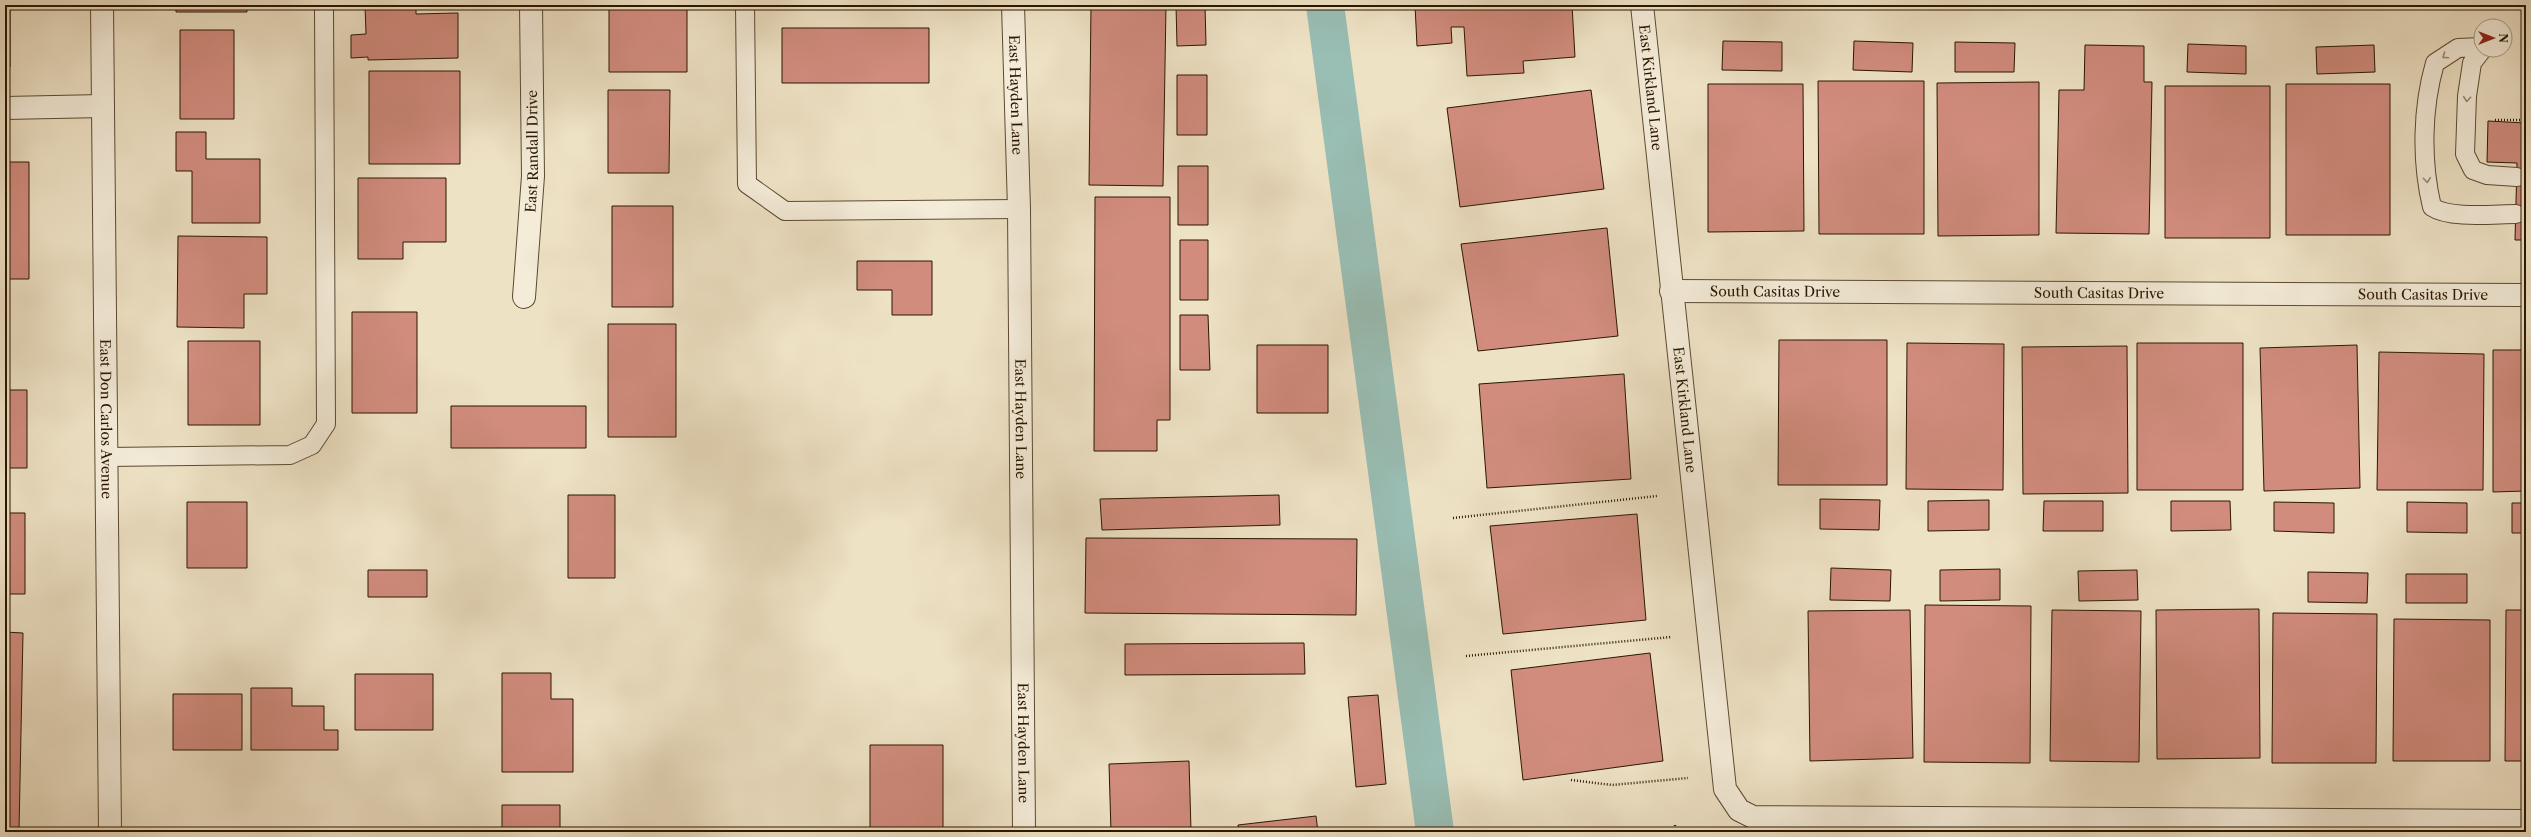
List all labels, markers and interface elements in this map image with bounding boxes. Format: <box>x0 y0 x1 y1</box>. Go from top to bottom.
north arrow <box>2473 18 2513 58</box>
street label: East Kirkland Lane <box>1635 24 1666 152</box>
text: N <box>2496 33 2510 43</box>
street label: East Hayden Lane <box>1005 35 1026 155</box>
one-way arrow <box>2442 51 2449 58</box>
street label: East Randall Drive <box>521 90 542 213</box>
one-way arrow <box>2462 96 2471 102</box>
one-way arrow <box>2422 177 2431 183</box>
street label: South Casitas Drive <box>1710 282 1840 301</box>
street label: South Casitas Drive <box>2034 284 2164 302</box>
street label: South Casitas Drive <box>2358 285 2488 304</box>
street label: East Don Carlos Avenue <box>96 339 116 499</box>
street label: East Kirkland Lane <box>1669 346 1700 474</box>
street label: East Hayden Lane <box>1011 359 1030 479</box>
street label: East Hayden Lane <box>1014 683 1033 803</box>

